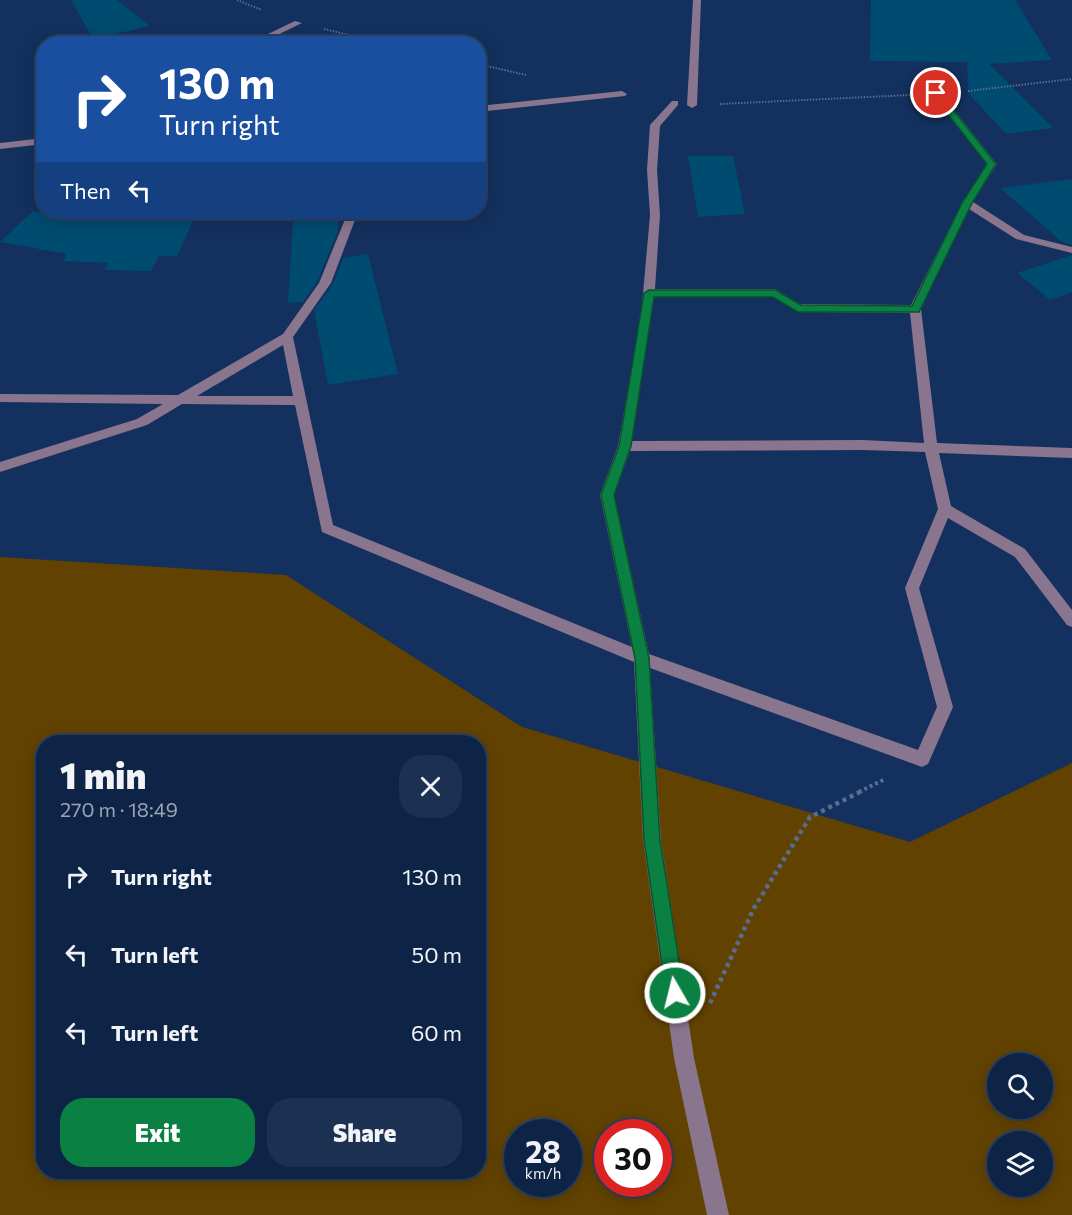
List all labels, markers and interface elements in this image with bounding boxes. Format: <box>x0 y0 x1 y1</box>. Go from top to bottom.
text: 130 m <box>159 56 275 108</box>
icon: right <box>60 60 138 138</box>
pin <box>910 67 961 118</box>
icon: arrive <box>919 76 952 109</box>
text: Turn right <box>159 108 279 141</box>
icon: left <box>123 174 156 207</box>
text: Then <box>60 177 111 204</box>
text: 1 min <box>60 752 146 796</box>
button: close <box>399 755 462 818</box>
text: 270 m · 18:49 <box>60 797 178 821</box>
icon: right <box>60 860 93 893</box>
text: Turn right <box>111 863 212 890</box>
text: 130 m <box>402 863 462 890</box>
icon: left <box>60 938 93 971</box>
text: Turn left <box>111 941 198 968</box>
text: 50 m <box>412 941 462 968</box>
position arrow <box>643 961 707 1025</box>
icon: left <box>60 1016 93 1049</box>
text: Turn left <box>111 1019 198 1046</box>
text: 60 m <box>411 1019 462 1046</box>
map controls <box>987 1053 1053 1197</box>
button: search <box>987 1053 1053 1119</box>
button: Exit <box>60 1098 255 1167</box>
button: Share <box>267 1098 462 1167</box>
speed limit sign: 30 <box>594 1119 672 1197</box>
button: layers <box>987 1131 1053 1197</box>
text: 28 <box>525 1132 561 1169</box>
text: km/h <box>525 1164 561 1182</box>

